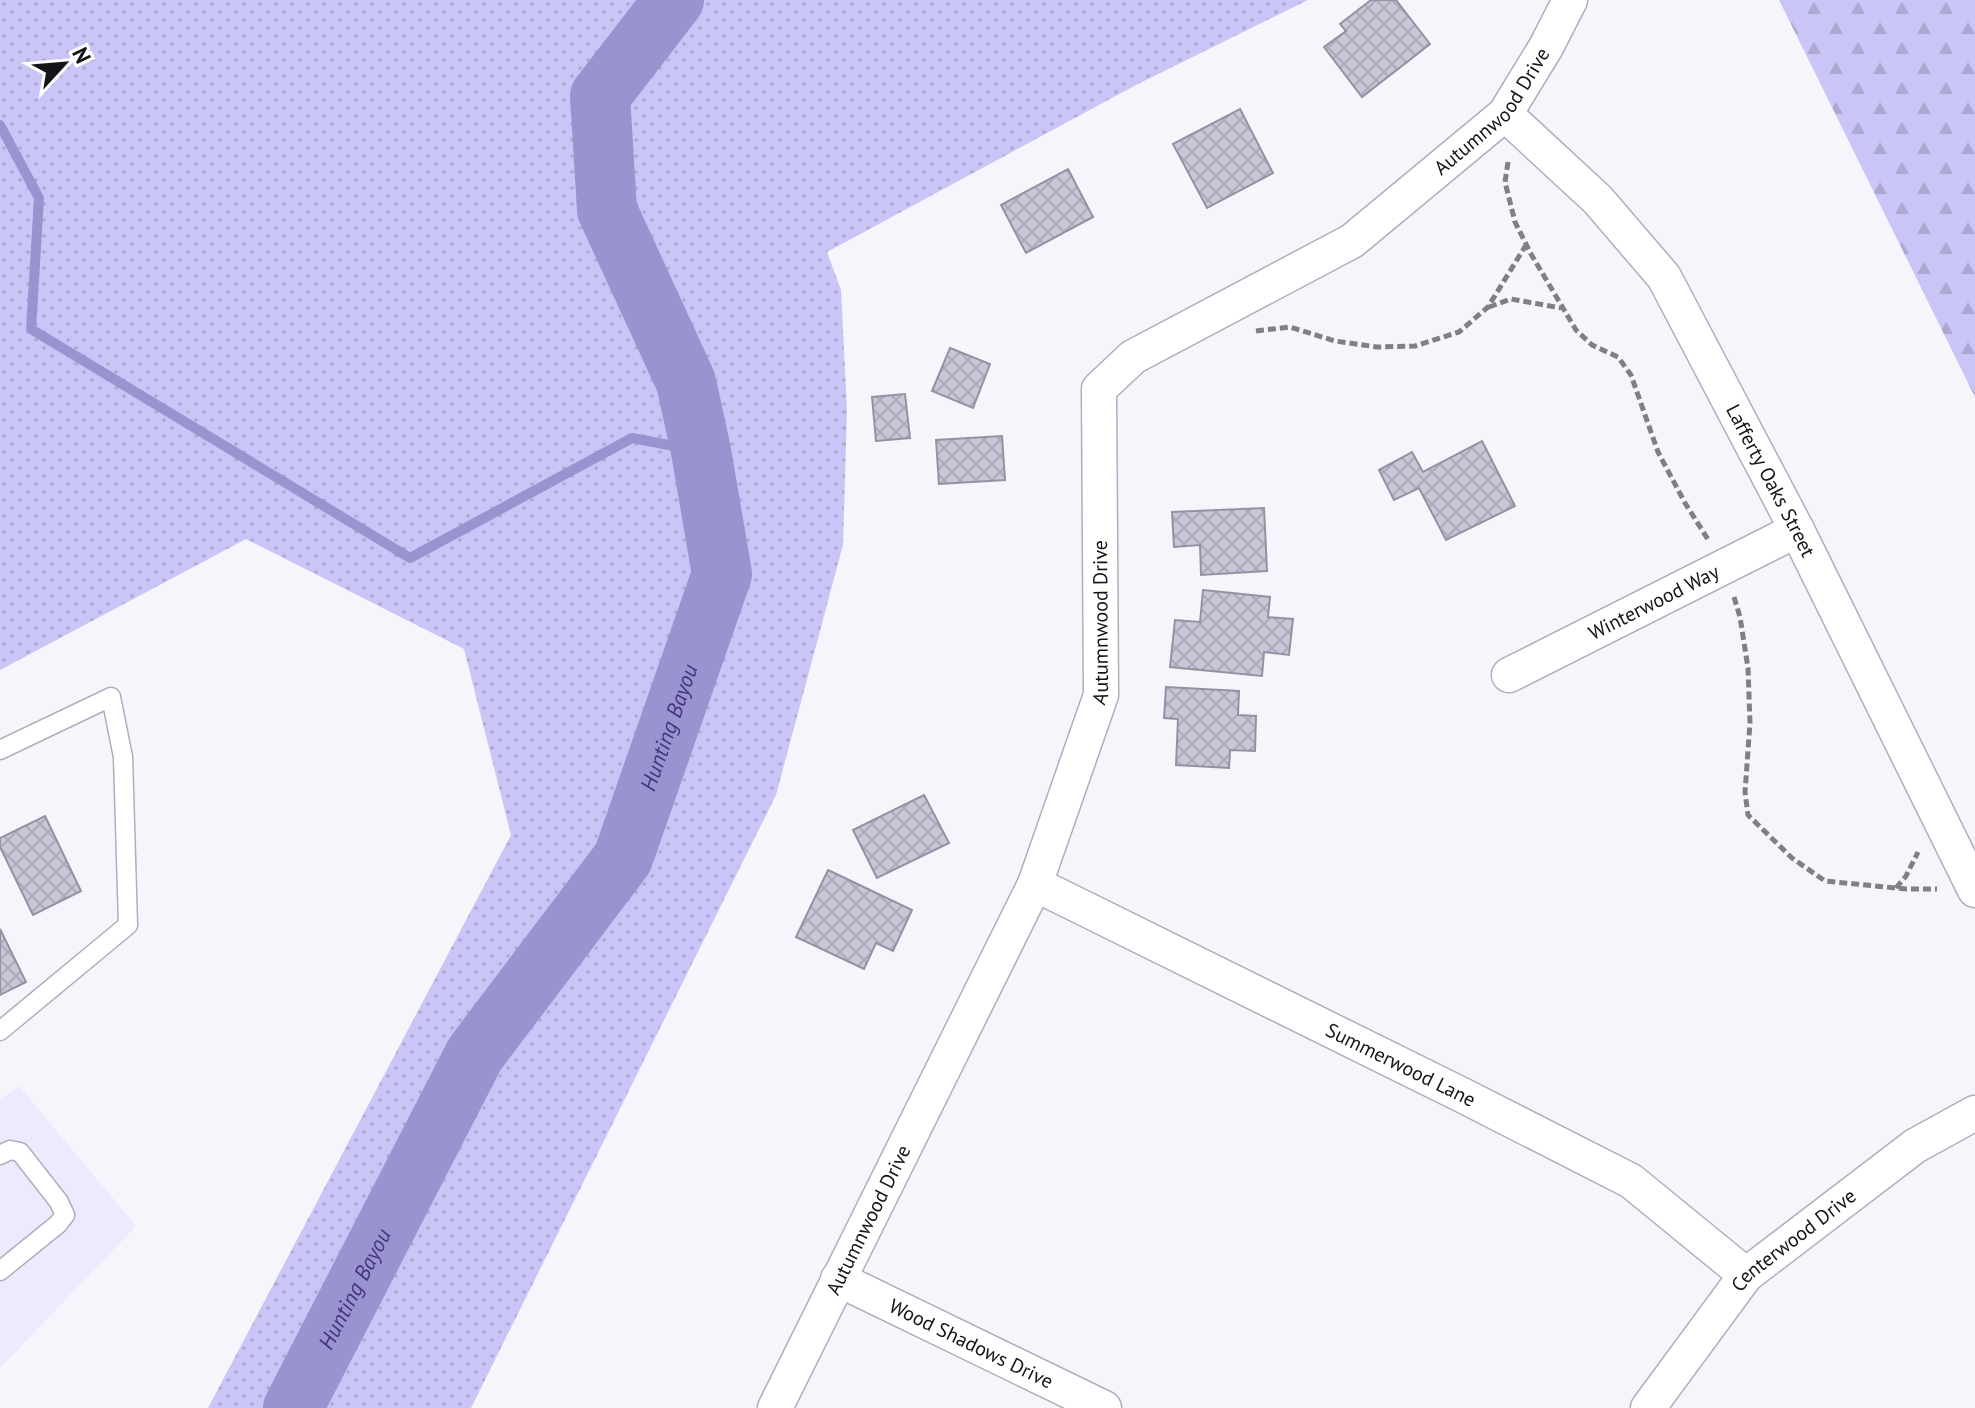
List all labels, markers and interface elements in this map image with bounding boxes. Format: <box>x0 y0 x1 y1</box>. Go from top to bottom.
north arrow <box>24 24 104 104</box>
text: N <box>66 43 98 68</box>
street label: Autumnwood Drive <box>1429 43 1556 181</box>
street label: Lafferty Oaks Street <box>1720 400 1821 562</box>
street label: Autumnwood Drive <box>1086 540 1114 708</box>
street label: Winterwood Way <box>1584 558 1724 646</box>
water label: Hunting Bayou <box>634 660 704 794</box>
street label: Summerwood Lane <box>1322 1017 1480 1113</box>
street label: Autumnwood Drive <box>820 1141 916 1299</box>
street label: Centerwood Drive <box>1725 1183 1861 1297</box>
water label: Hunting Bayou <box>312 1224 397 1354</box>
street label: Wood Shadows Drive <box>885 1293 1058 1394</box>

